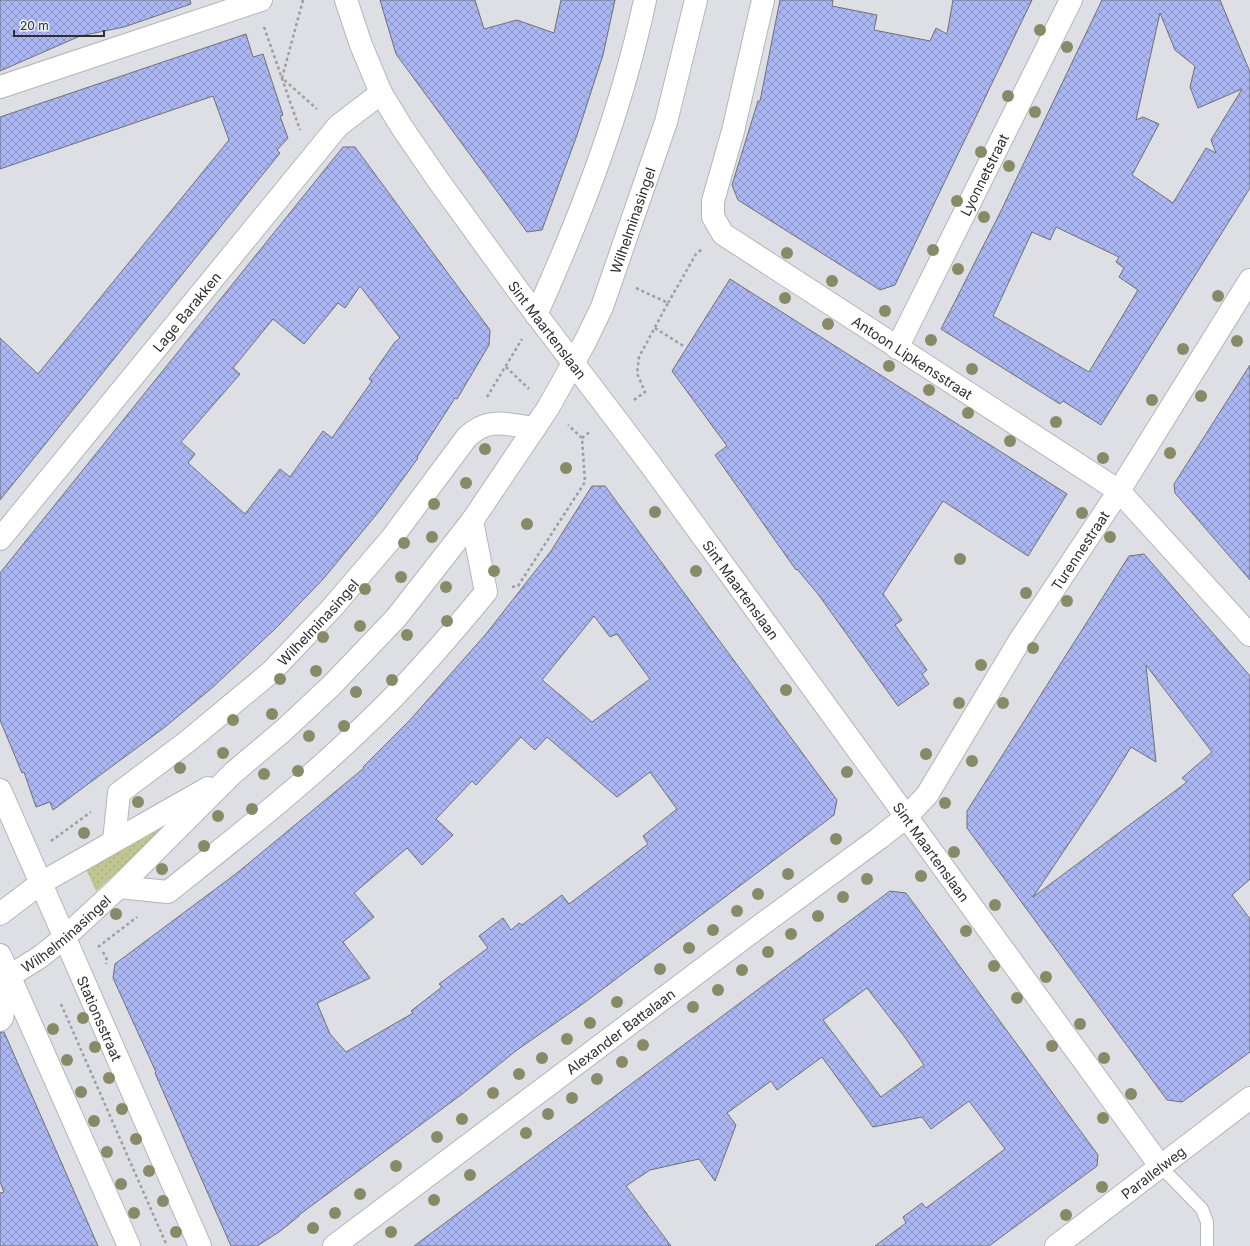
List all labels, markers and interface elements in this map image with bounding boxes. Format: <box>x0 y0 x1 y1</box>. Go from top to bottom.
scale bar <box>14 12 104 38</box>
text: 20 m <box>20 18 49 33</box>
street label: Lyonnetstraat <box>956 130 1012 218</box>
street label: Wilhelminasingel <box>606 165 658 276</box>
street label: Lage Barakken <box>149 268 224 355</box>
street label: Sint Maartenslaan <box>505 277 591 382</box>
street label: Antoon Lipkensstraat <box>849 312 976 403</box>
street label: Turennestraat <box>1047 507 1112 593</box>
street label: Sint Maartenslaan <box>699 536 783 643</box>
street label: Wilhelminasingel <box>274 575 362 669</box>
street label: Sint Maartenslaan <box>890 798 973 905</box>
street label: Wilhelminasingel <box>18 891 114 975</box>
street label: Stationsstraat <box>74 973 126 1064</box>
street label: Alexander Battalaan <box>562 984 678 1077</box>
street label: Parallelweg <box>1118 1142 1188 1202</box>

